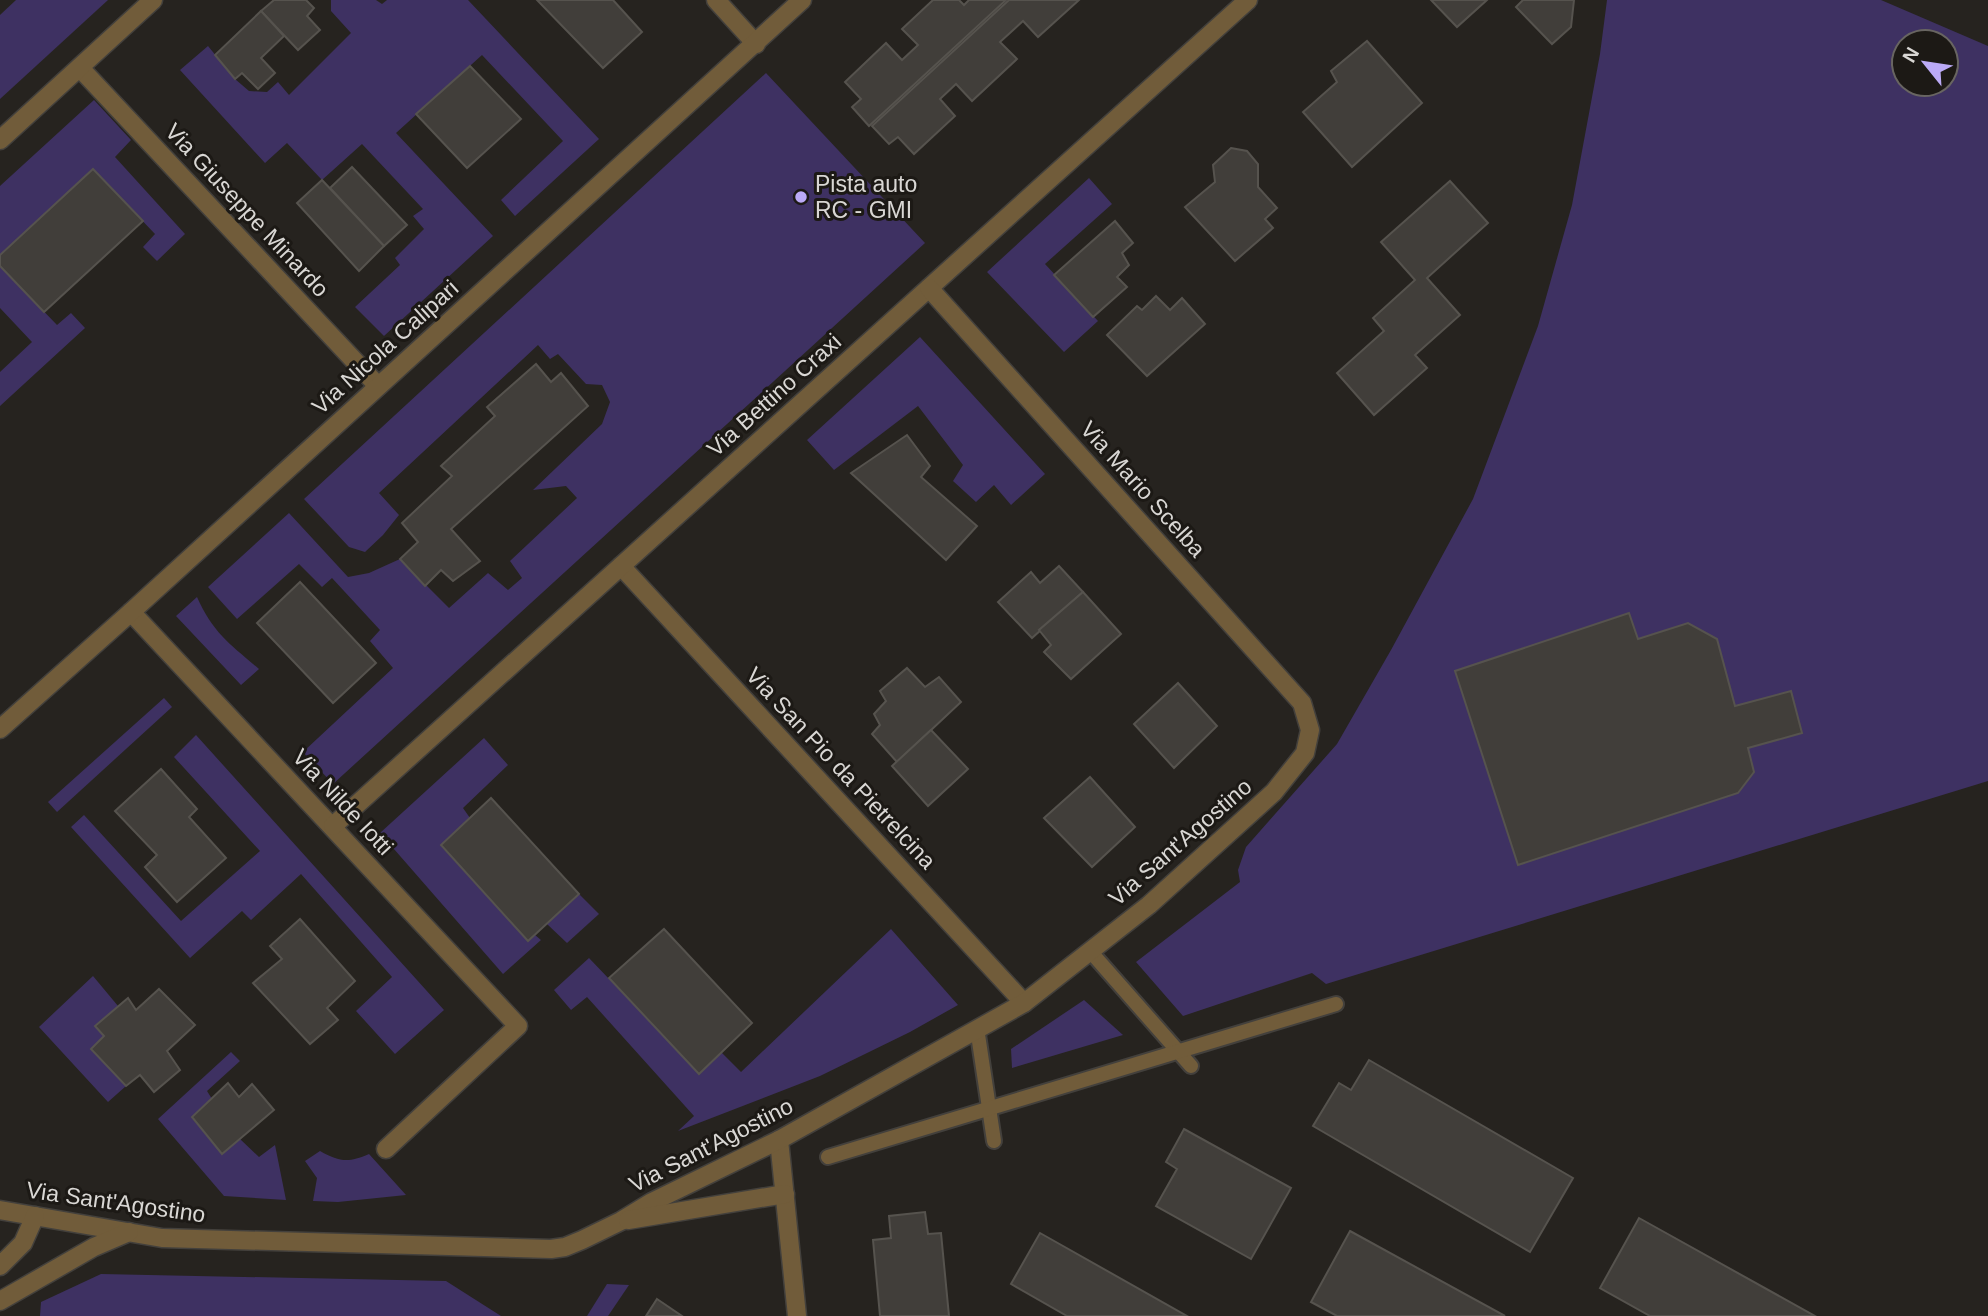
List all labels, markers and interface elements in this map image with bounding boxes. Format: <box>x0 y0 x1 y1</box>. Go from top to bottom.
north arrow <box>1890 28 1960 98</box>
text: N <box>1898 44 1923 66</box>
street label: Via Giuseppe Minardo <box>160 118 334 302</box>
place label: Pista auto RC - GMI <box>815 171 917 223</box>
marker: Pista auto RC - GMI <box>793 189 809 205</box>
street label: Via Nicola Calipari <box>307 275 463 419</box>
street label: Via Bettino Craxi <box>702 328 846 462</box>
street label: Via Mario Scelba <box>1075 416 1211 562</box>
street label: Via San Pio da Pietrelcina <box>741 662 941 874</box>
street label: Via Nilde Iotti <box>287 744 399 860</box>
street label: Via Sant'Agostino <box>1103 773 1257 911</box>
street label: Via Sant'Agostino <box>625 1092 797 1198</box>
street label: Via Sant'Agostino <box>25 1177 207 1227</box>

